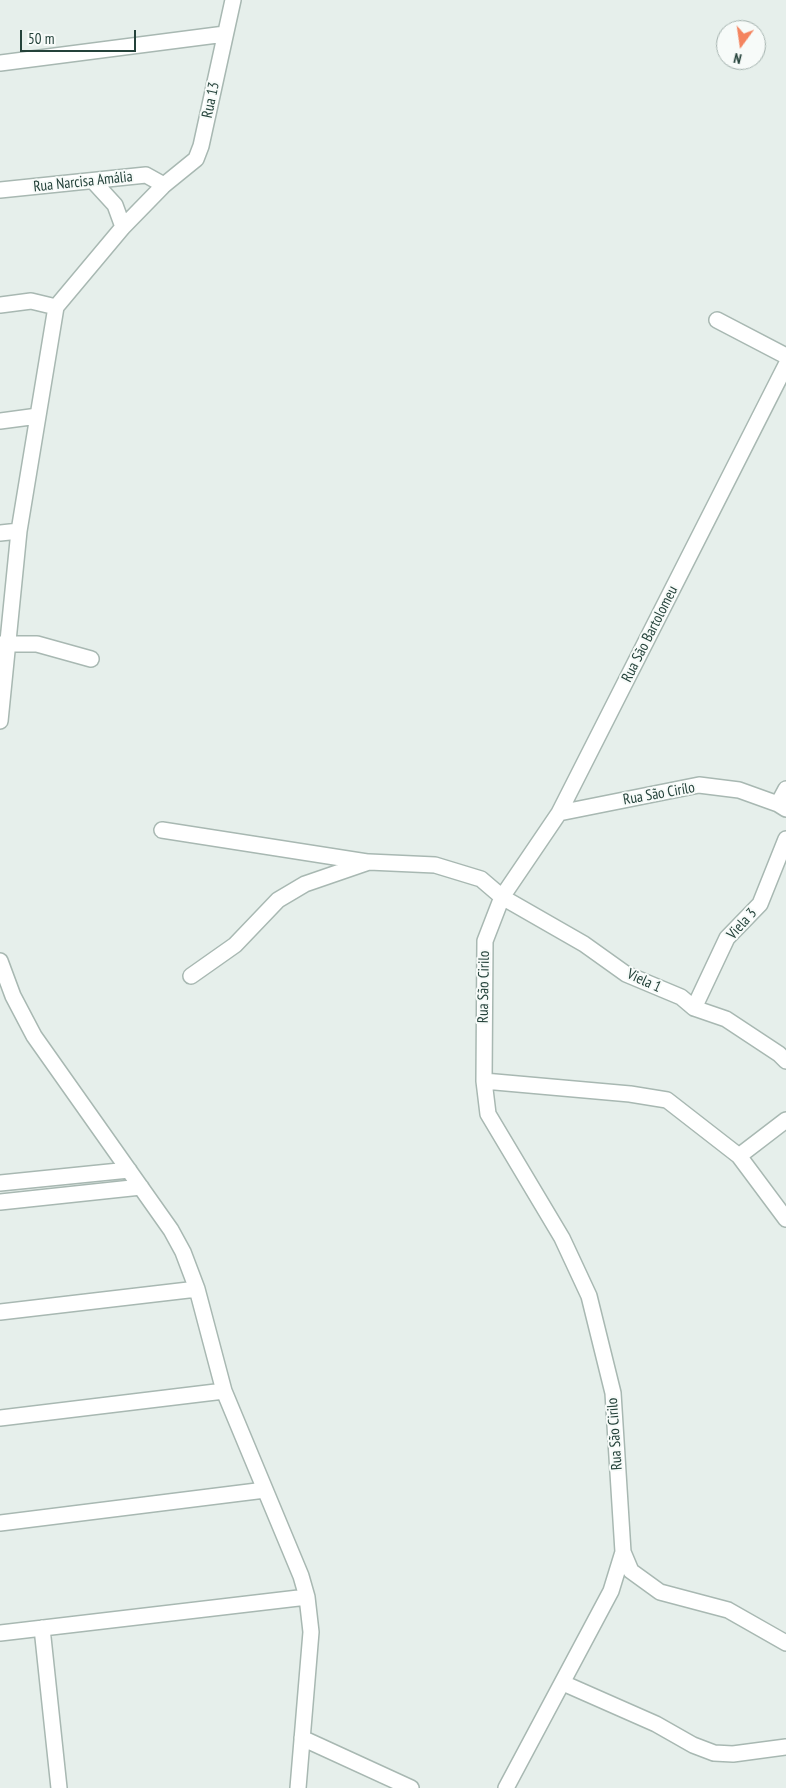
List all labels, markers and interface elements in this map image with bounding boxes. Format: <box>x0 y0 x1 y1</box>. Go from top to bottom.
scale bar <box>22 20 139 52</box>
north arrow <box>716 20 766 70</box>
text: 50 m <box>28 29 54 48</box>
text: N <box>732 49 743 68</box>
street label: Rua 13 <box>198 80 224 120</box>
street label: Rua Narcisa Amália <box>33 168 133 196</box>
street label: Rua São Bartolomeu <box>618 583 682 685</box>
street label: Rua São Cirílo <box>622 779 696 809</box>
street label: Viela 3 <box>723 905 761 943</box>
street label: Rua São Cirilo <box>474 951 494 1023</box>
street label: Viela 1 <box>624 965 664 997</box>
street label: Rua São Cirilo <box>603 1397 627 1471</box>

